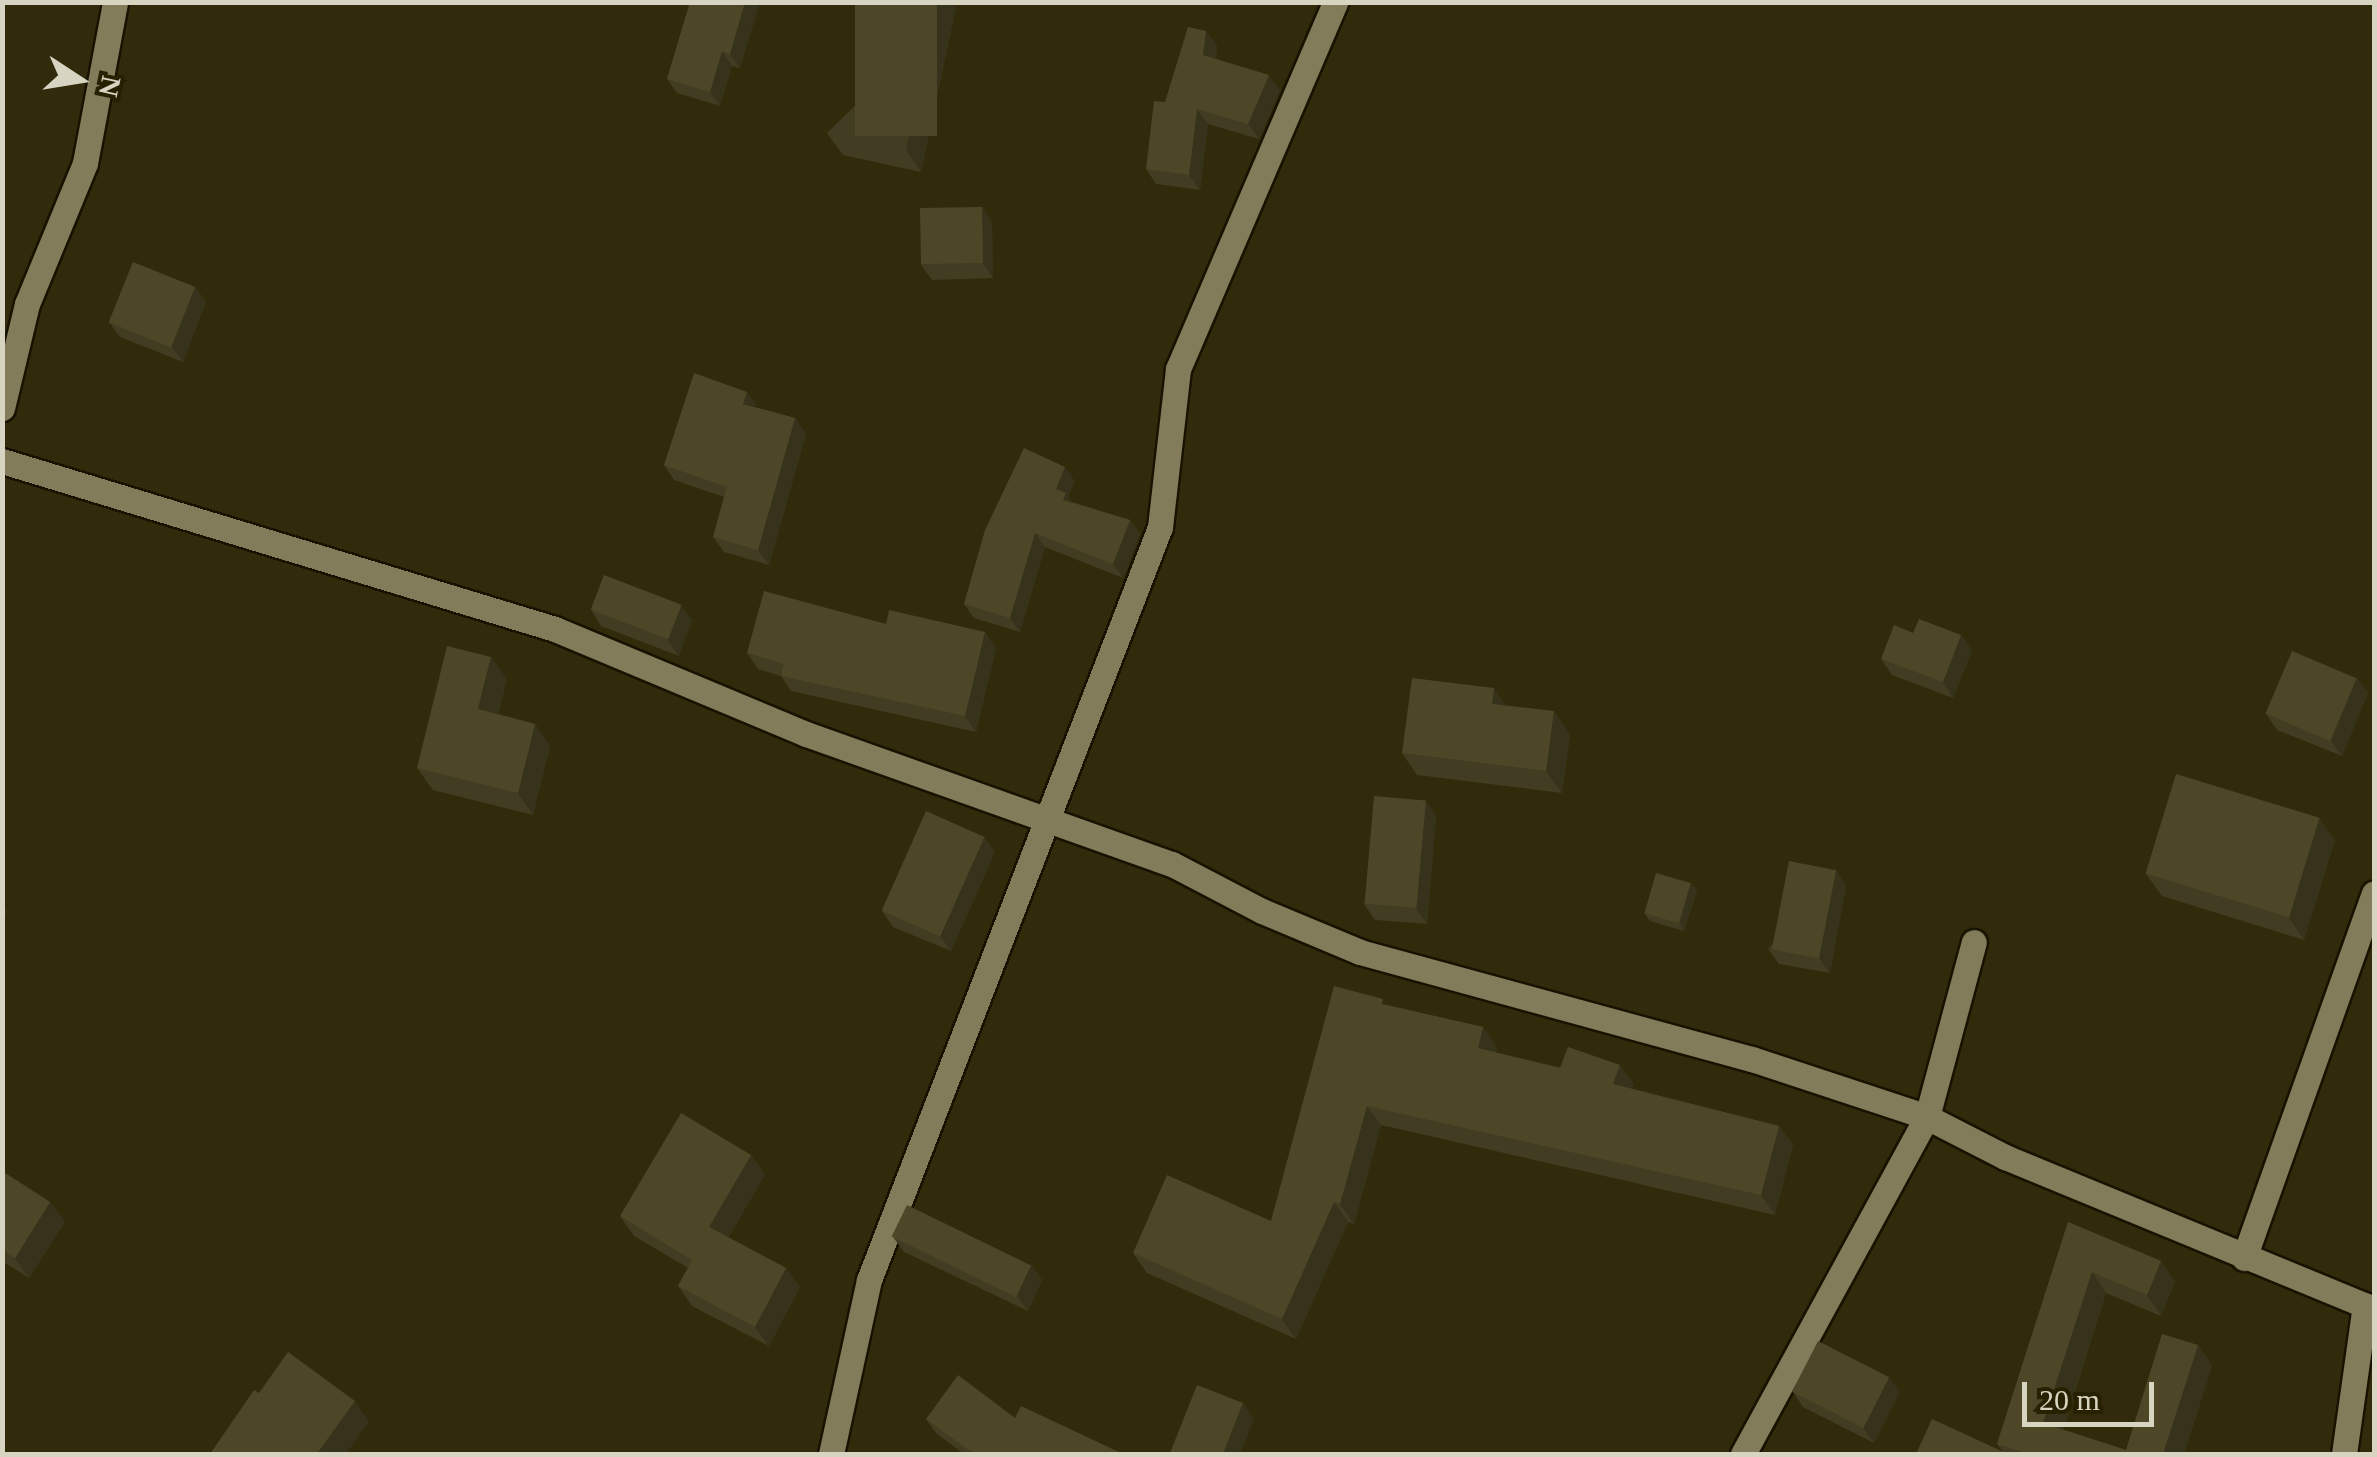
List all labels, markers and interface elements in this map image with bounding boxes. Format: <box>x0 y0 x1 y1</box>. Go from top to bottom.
north arrow <box>30 30 130 130</box>
text: N <box>93 73 127 99</box>
scale bar <box>2027 1362 2160 1424</box>
text: 20 m <box>2039 1383 2100 1416</box>

